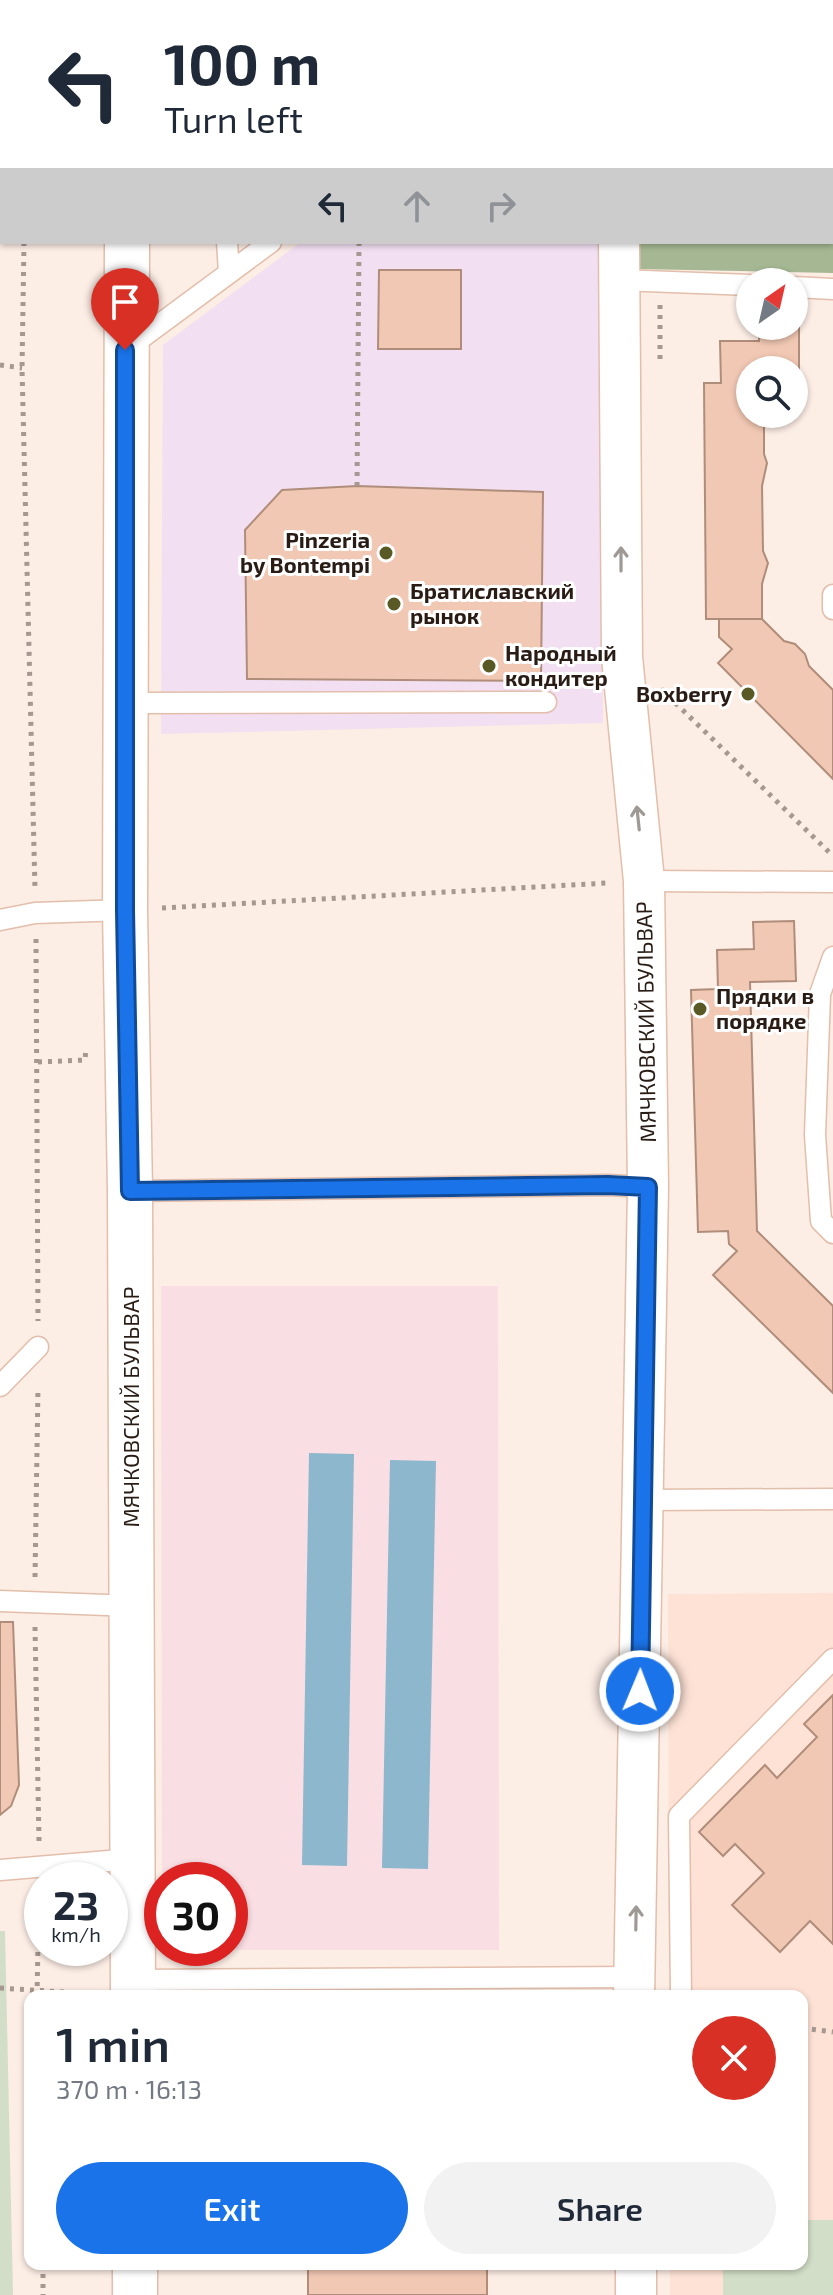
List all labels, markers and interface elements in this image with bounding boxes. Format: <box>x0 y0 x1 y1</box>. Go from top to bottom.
text: 100 m <box>164 29 320 96</box>
icon: left <box>32 32 136 136</box>
text: Turn left <box>164 97 303 140</box>
icon: left <box>311 184 355 228</box>
icon: ahead <box>395 184 439 228</box>
icon: right <box>479 184 523 228</box>
pin <box>91 268 159 350</box>
north arrow <box>736 268 808 340</box>
map controls <box>736 268 808 428</box>
icon: arrive <box>103 280 147 324</box>
button: search <box>736 356 808 428</box>
place label: Pinzeria by Bontempi <box>240 526 370 578</box>
marker: Pinzeria by Bontempi <box>377 544 395 562</box>
one-way arrow <box>613 546 629 573</box>
place label: Братиславский рынок <box>410 577 574 628</box>
marker: Братиславский рынок <box>385 595 403 613</box>
place label: Народный кондитер <box>505 639 617 690</box>
marker: Народный кондитер <box>480 657 498 675</box>
place label: Boxberry <box>636 680 733 707</box>
marker: Boxberry <box>739 685 757 703</box>
one-way arrow <box>631 806 646 832</box>
street label: МЯЧКОВСКИЙ БУЛЬВАР <box>630 901 660 1143</box>
place label: Прядки в порядке <box>716 982 814 1033</box>
marker: Прядки в порядке <box>691 1000 709 1018</box>
street label: МЯЧКОВСКИЙ БУЛЬВАР <box>117 1286 143 1528</box>
position arrow <box>598 1649 682 1733</box>
speed limit sign: 30 <box>144 1862 248 1966</box>
text: 23 <box>53 1880 99 1928</box>
one-way arrow <box>628 1905 643 1932</box>
text: km/h <box>51 1922 101 1946</box>
text: 1 min <box>56 2014 170 2072</box>
button: close <box>692 2016 776 2100</box>
text: 370 m · 16:13 <box>56 2073 202 2104</box>
button: Exit <box>56 2162 408 2254</box>
button: Share <box>424 2162 776 2254</box>

